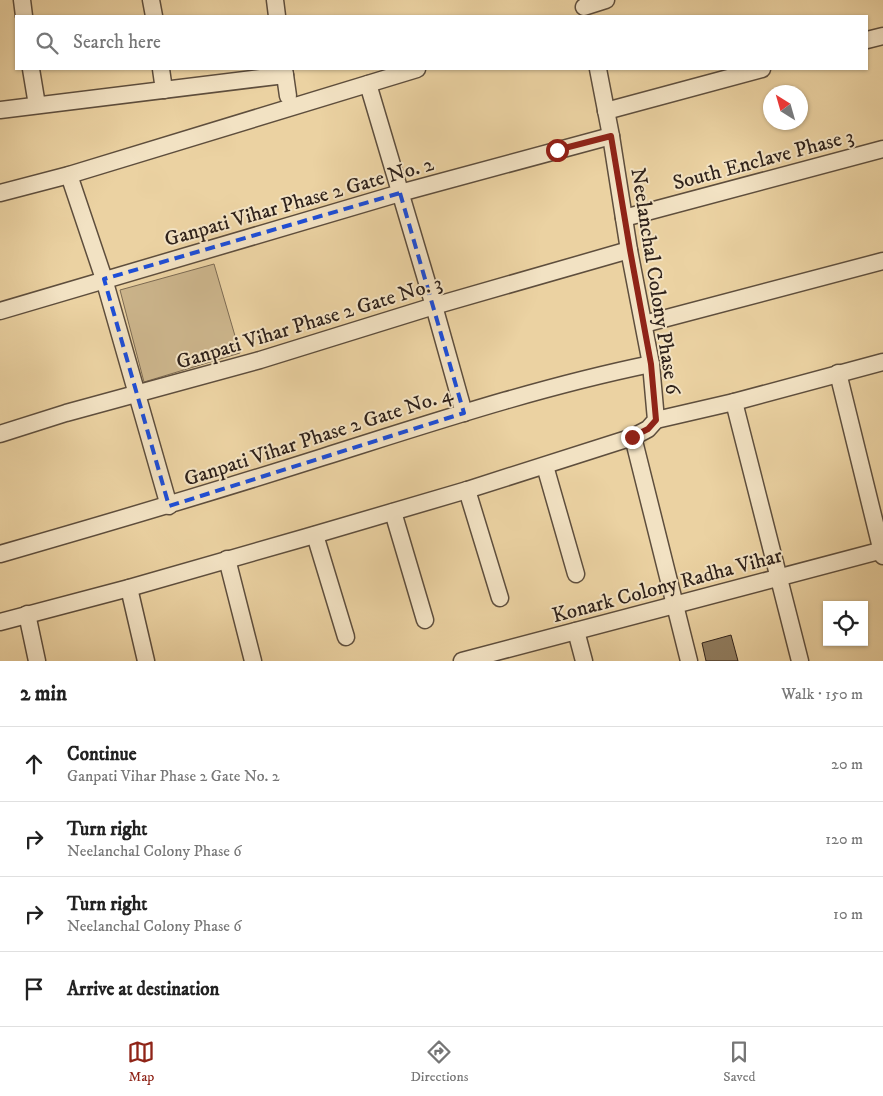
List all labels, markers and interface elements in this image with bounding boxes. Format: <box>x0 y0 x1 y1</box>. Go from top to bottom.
search box <box>15 15 868 70</box>
icon: search <box>33 29 61 57</box>
text: Search here <box>73 31 161 54</box>
north arrow <box>763 85 808 130</box>
street label: South Enclave Phase 3 <box>670 123 857 197</box>
route start <box>546 139 569 162</box>
street label: Ganpati Vihar Phase 2 Gate No. 2 <box>162 151 438 253</box>
street label: Neelanchal Colony Phase 6 <box>624 166 686 397</box>
street label: Ganpati Vihar Phase 2 Gate No. 3 <box>173 270 445 376</box>
street label: Ganpati Vihar Phase 2 Gate No. 4 <box>181 381 457 493</box>
route end <box>621 426 644 449</box>
street label: Konark Colony Radha Vihar <box>549 543 785 629</box>
map controls <box>823 601 868 646</box>
button: locate <box>823 601 868 646</box>
text: 2 min <box>20 681 67 707</box>
text: Walk · 150 m <box>781 684 863 704</box>
text: Continue <box>67 743 137 766</box>
icon: ahead <box>20 750 48 778</box>
text: 20 m <box>831 754 863 774</box>
text: Ganpati Vihar Phase 2 Gate No. 2 <box>67 766 280 786</box>
text: Turn right <box>67 818 147 841</box>
icon: right <box>20 825 48 853</box>
text: 120 m <box>825 829 863 849</box>
text: Neelanchal Colony Phase 6 <box>67 841 242 861</box>
text: Turn right <box>67 893 147 916</box>
icon: right <box>20 900 48 928</box>
text: 10 m <box>833 904 863 924</box>
text: Neelanchal Colony Phase 6 <box>67 916 242 936</box>
icon: arrive <box>20 975 48 1003</box>
text: Arrive at destination <box>67 978 219 1001</box>
tab: Map <box>127 1038 155 1086</box>
tab: Directions <box>410 1038 468 1086</box>
tab: Saved <box>723 1038 756 1086</box>

